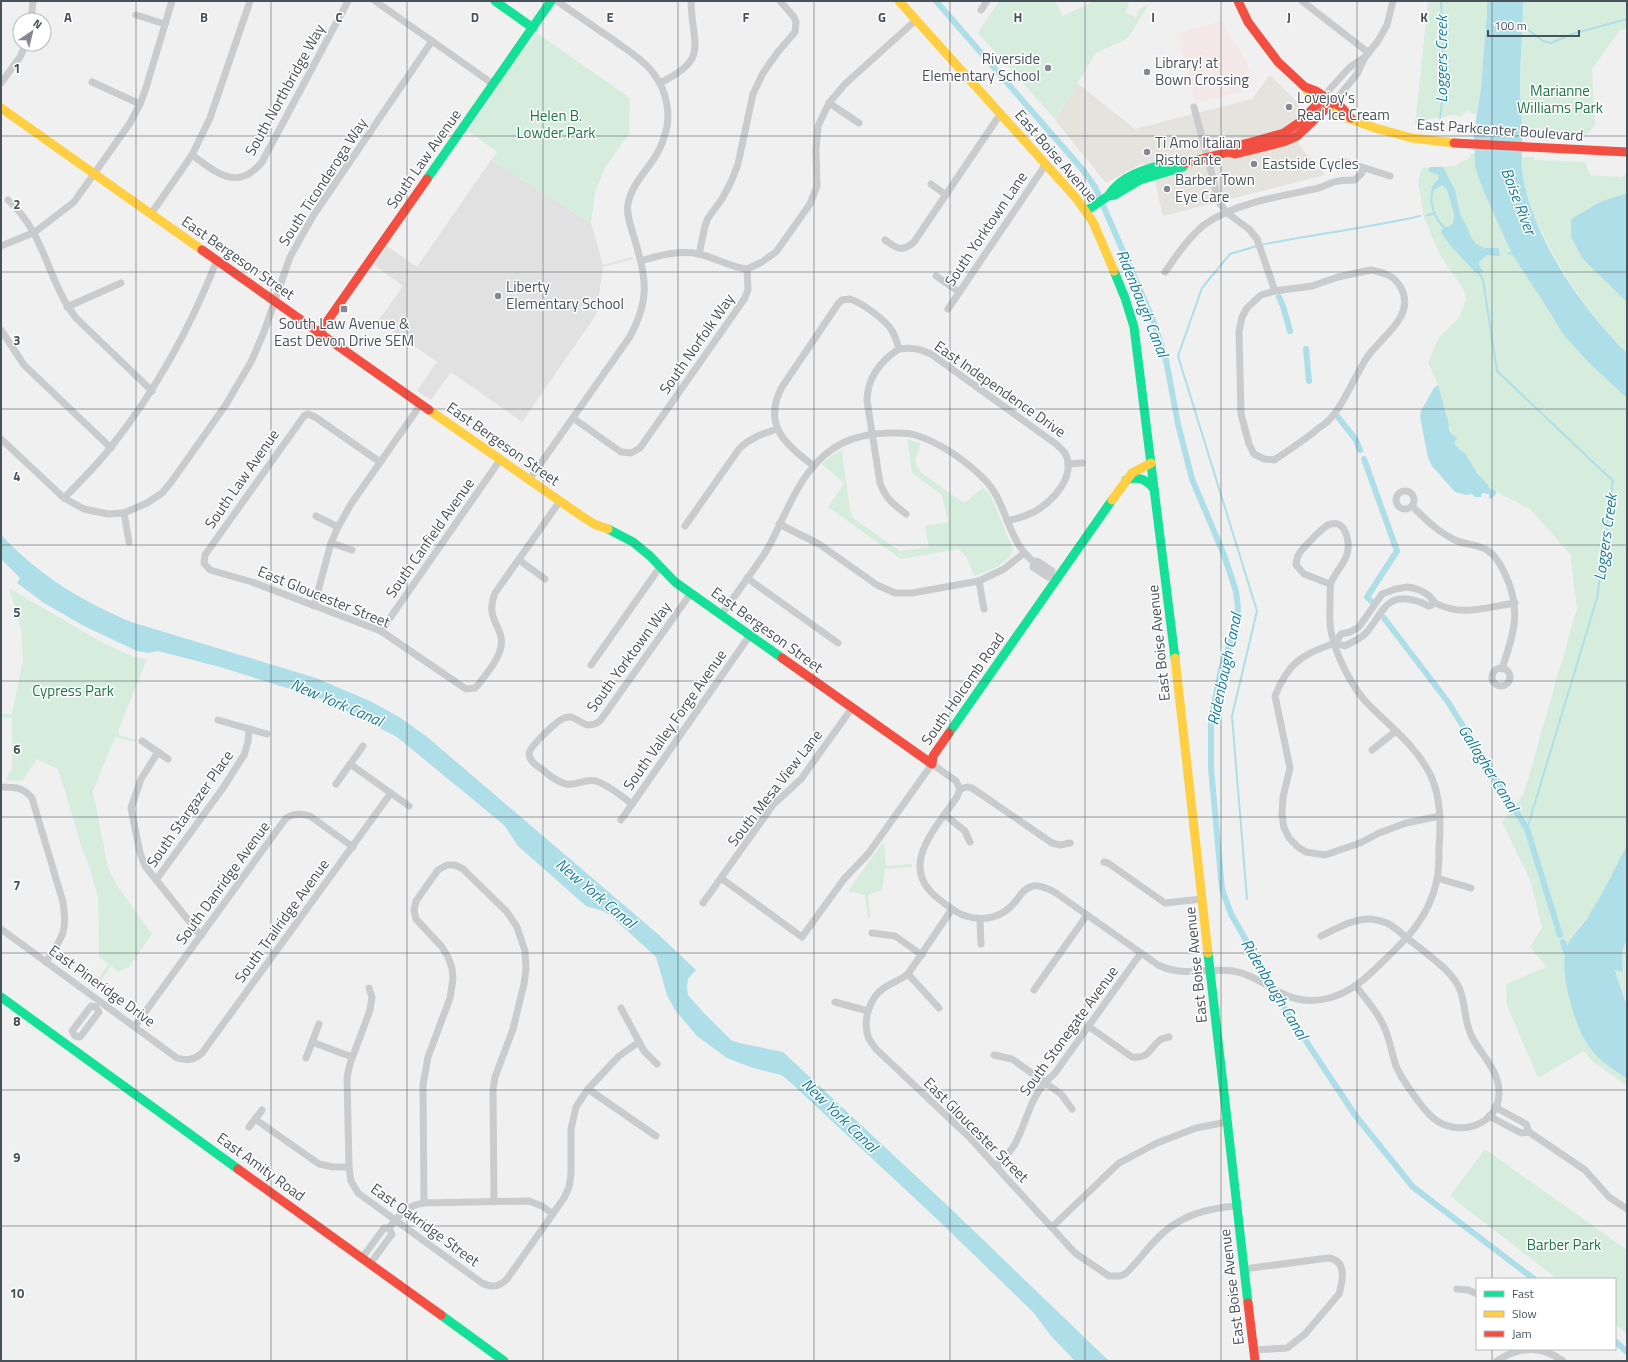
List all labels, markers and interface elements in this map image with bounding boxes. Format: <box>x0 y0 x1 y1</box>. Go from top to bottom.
text: A <box>64 7 72 27</box>
text: B <box>200 7 208 27</box>
text: C <box>335 7 343 27</box>
text: D <box>471 7 479 27</box>
text: E <box>606 7 614 27</box>
text: F <box>743 7 750 27</box>
text: G <box>878 7 886 27</box>
text: H <box>1014 7 1022 27</box>
text: I <box>1151 7 1155 27</box>
text: J <box>1287 7 1291 27</box>
text: K <box>1420 7 1428 27</box>
north arrow <box>12 12 52 52</box>
scale bar <box>1488 12 1579 38</box>
water label: Loggers Creek <box>1429 13 1453 103</box>
text: N <box>30 15 45 33</box>
text: 100 m <box>1494 16 1527 35</box>
street label: South Northbridge Way <box>239 20 330 160</box>
place label: Riverside Elementary School <box>922 47 1040 87</box>
place label: Library! at Bown Crossing <box>1155 51 1249 91</box>
text: 1 <box>13 58 21 78</box>
marker: Riverside Elementary School <box>1043 63 1053 73</box>
marker: Library! at Bown Crossing <box>1142 67 1152 77</box>
park label: Marianne Williams Park <box>1517 79 1603 119</box>
place label: Lovejoy's Real Ice Cream <box>1297 86 1390 126</box>
marker: Lovejoy's Real Ice Cream <box>1284 102 1294 112</box>
street label: South Law Avenue <box>381 104 467 213</box>
park label: Helen B. Lowder Park <box>516 104 596 144</box>
street label: East Boise Avenue <box>1009 104 1103 207</box>
street label: East Parkcenter Boulevard <box>1416 112 1584 147</box>
street label: South Ticonderoga Way <box>272 113 373 250</box>
place label: Ti Amo Italian Ristorante <box>1155 131 1241 171</box>
marker: Ti Amo Italian Ristorante <box>1142 147 1152 157</box>
place label: Eastside Cycles <box>1262 152 1359 175</box>
marker: Eastside Cycles <box>1249 159 1259 169</box>
water label: Boise River <box>1495 164 1543 240</box>
street label: South Yorktown Lane <box>939 167 1033 291</box>
place label: Barber Town Eye Care <box>1175 168 1255 208</box>
marker: Barber Town Eye Care <box>1162 184 1172 194</box>
text: 2 <box>13 194 21 214</box>
street label: East Bergeson Street <box>177 210 300 306</box>
water label: Ridenbaugh Canal <box>1111 246 1176 362</box>
place label: Liberty Elementary School <box>506 275 624 315</box>
street label: South Norfolk Way <box>653 289 740 399</box>
marker: Liberty Elementary School <box>493 291 503 301</box>
marker: South Law Avenue & East Devon Drive SEM <box>339 304 349 314</box>
place label: South Law Avenue & East Devon Drive SEM <box>274 312 414 352</box>
text: 3 <box>13 330 21 350</box>
street label: East Independence Drive <box>930 334 1071 443</box>
street label: East Bergeson Street <box>442 396 565 492</box>
street label: South Law Avenue <box>199 424 285 533</box>
text: 4 <box>13 466 21 486</box>
street label: South Canfield Avenue <box>380 473 480 602</box>
water label: Loggers Creek <box>1587 490 1623 582</box>
street label: East Gloucester Street <box>255 559 395 634</box>
street label: East Bergeson Street <box>707 581 829 679</box>
street label: East Boise Avenue <box>1141 584 1176 702</box>
street label: South Yorktown Way <box>581 597 677 717</box>
text: 5 <box>13 602 21 622</box>
water label: Ridenbaugh Canal <box>1200 609 1248 727</box>
street label: South Holcomb Road <box>915 628 1010 750</box>
street label: South Valley Forge Avenue <box>617 645 732 795</box>
water label: New York Canal <box>287 672 388 733</box>
park label: Cypress Park <box>32 679 114 702</box>
water label: Gallagher Canal <box>1453 720 1526 818</box>
street label: South Mesa View Lane <box>721 724 828 851</box>
text: 6 <box>13 739 21 759</box>
street label: South Stargazer Place <box>140 745 239 872</box>
street label: South Danridge Avenue <box>170 816 275 949</box>
water label: New York Canal <box>551 852 643 935</box>
street label: South Trailridge Avenue <box>229 854 335 988</box>
text: 7 <box>13 875 21 895</box>
street label: East Boise Avenue <box>1178 906 1213 1024</box>
water label: Ridenbaugh Canal <box>1235 934 1315 1045</box>
street label: East Pineridge Drive <box>44 939 160 1032</box>
street label: South Stonegate Avenue <box>1014 961 1124 1100</box>
text: 8 <box>13 1011 21 1031</box>
water label: New York Canal <box>796 1072 885 1159</box>
street label: East Gloucester Street <box>918 1072 1035 1188</box>
street label: East Amity Road <box>212 1127 310 1207</box>
text: 9 <box>13 1147 21 1167</box>
street label: East Oakridge Street <box>366 1177 485 1272</box>
street label: East Boise Avenue <box>1213 1228 1250 1346</box>
park label: Barber Park <box>1527 1233 1601 1256</box>
legend <box>1476 1278 1616 1350</box>
text: 10 <box>10 1283 24 1303</box>
text: Fast <box>1512 1284 1535 1303</box>
text: Slow <box>1512 1304 1537 1323</box>
text: Jam <box>1512 1324 1532 1343</box>

